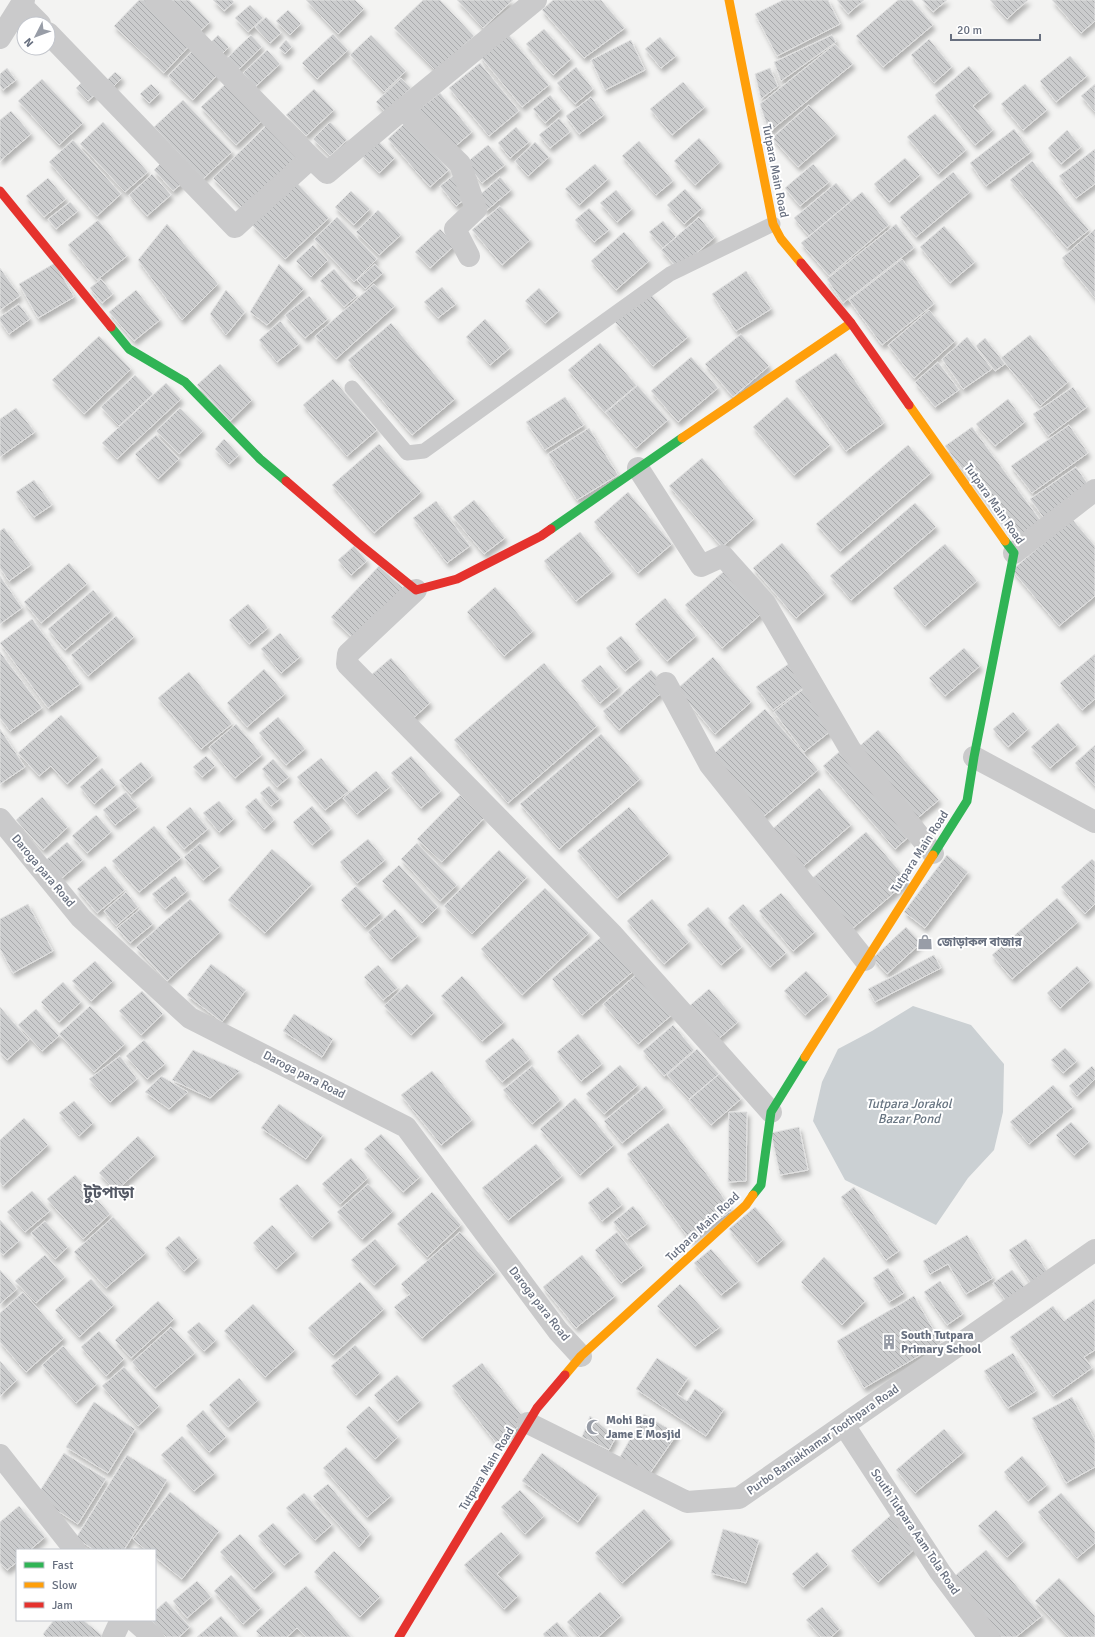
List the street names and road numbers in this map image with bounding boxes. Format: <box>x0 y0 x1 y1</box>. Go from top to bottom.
street label: Tutpara Main Road <box>759 123 791 219</box>
street label: Tutpara Main Road <box>961 461 1027 547</box>
street label: Tutpara Main Road <box>888 808 952 896</box>
street label: Daroga para Road <box>8 832 78 910</box>
street label: Daroga para Road <box>260 1048 348 1102</box>
street label: Tutpara Main Road <box>663 1189 743 1265</box>
street label: Daroga para Road <box>505 1264 573 1344</box>
street label: Purbo Baniakhamar Toothpara Road <box>744 1381 902 1499</box>
street label: Tutpara Main Road <box>456 1424 518 1514</box>
street label: South Tutpara Aam Tola Road <box>867 1466 963 1598</box>

